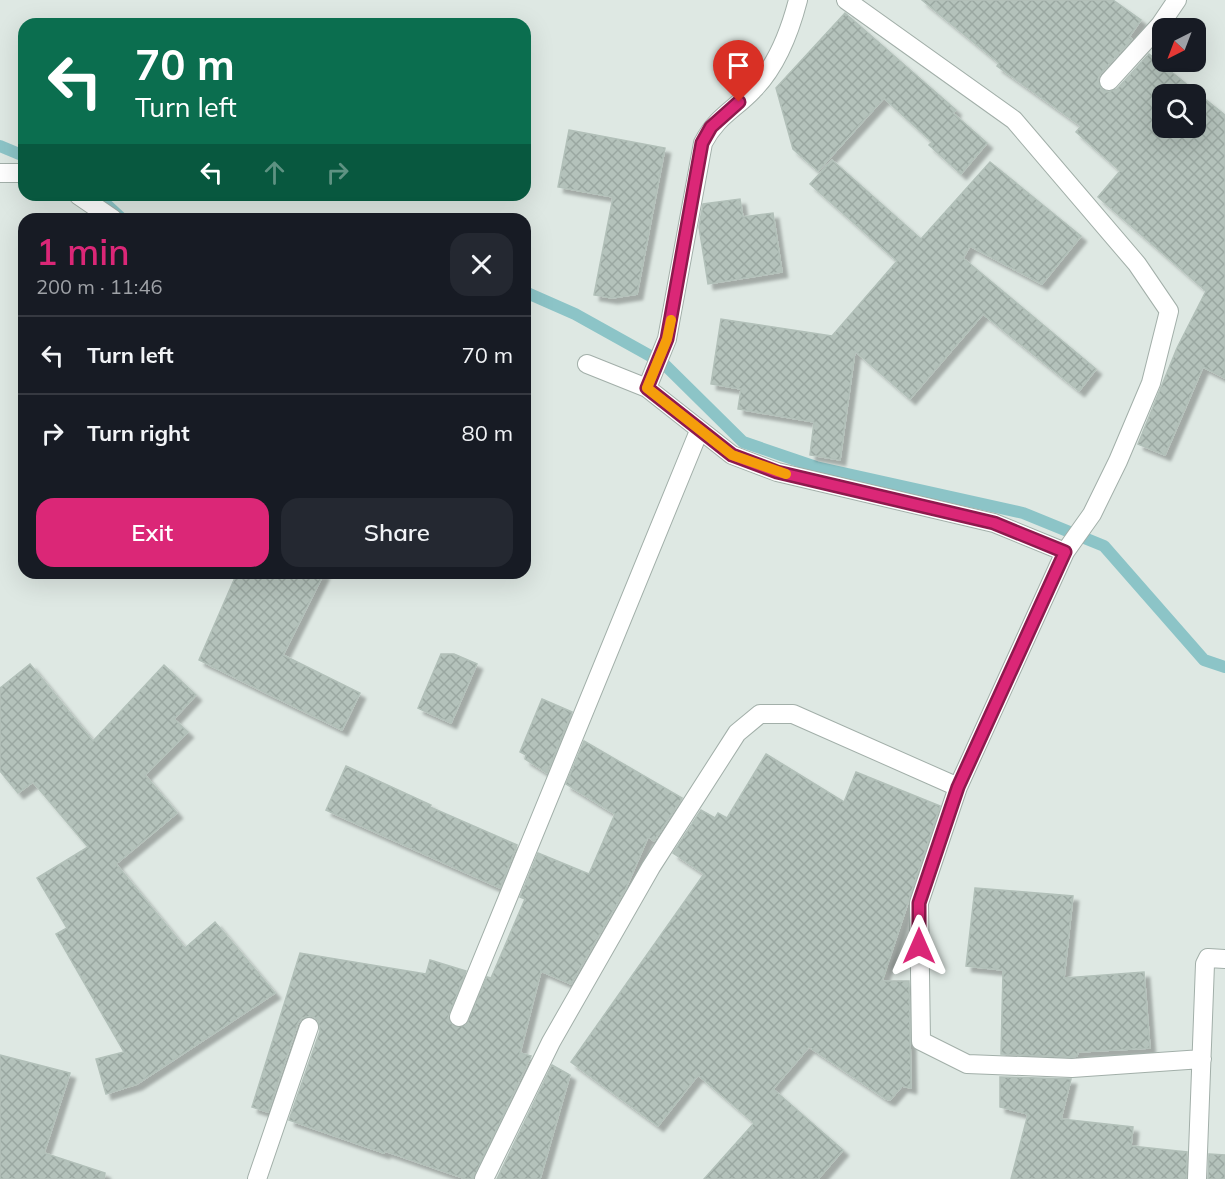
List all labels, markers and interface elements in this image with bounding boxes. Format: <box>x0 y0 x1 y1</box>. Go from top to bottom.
north arrow <box>1152 18 1206 72</box>
map controls <box>1152 18 1206 138</box>
text: 70 m <box>135 38 235 91</box>
pin <box>713 40 764 102</box>
icon: left <box>36 42 114 120</box>
icon: arrive <box>722 49 755 82</box>
button: search <box>1152 84 1206 138</box>
text: Turn left <box>135 90 237 124</box>
icon: left <box>195 156 228 189</box>
icon: ahead <box>258 156 291 189</box>
icon: right <box>321 156 354 189</box>
text: 1 min <box>36 229 130 274</box>
button: close <box>450 233 513 296</box>
text: 200 m · 11:46 <box>36 274 162 299</box>
icon: left <box>36 339 69 372</box>
text: Turn left <box>87 341 174 369</box>
text: 70 m <box>462 341 513 369</box>
icon: right <box>36 417 69 450</box>
text: Turn right <box>87 419 190 447</box>
text: 80 m <box>462 419 513 447</box>
button: Exit <box>36 498 269 567</box>
button: Share <box>281 498 513 567</box>
position arrow <box>887 914 951 978</box>

